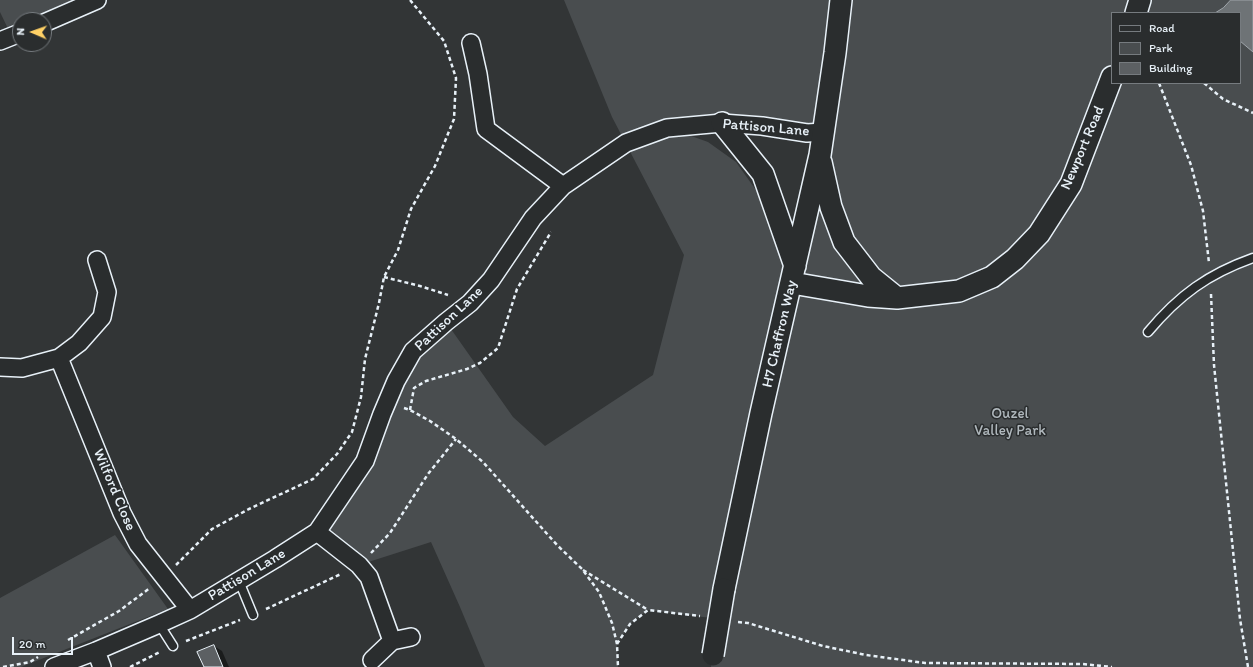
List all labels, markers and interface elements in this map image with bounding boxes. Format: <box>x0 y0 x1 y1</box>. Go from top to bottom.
north arrow <box>12 12 52 52</box>
legend <box>1111 12 1241 84</box>
text: Road <box>1149 21 1175 35</box>
text: N <box>14 28 27 36</box>
text: Park <box>1149 41 1173 55</box>
text: Building <box>1149 61 1192 75</box>
street label: Newport Road <box>1057 103 1109 193</box>
street label: Pattison Lane <box>722 115 810 141</box>
street label: H7 Chaffron Way <box>759 278 801 390</box>
street label: Pattison Lane <box>411 283 487 355</box>
park label: Ouzel Valley Park <box>974 405 1046 440</box>
street label: Wilford Close <box>89 446 139 534</box>
street label: Pattison Lane <box>205 545 289 605</box>
scale bar <box>14 629 75 655</box>
text: 20 m <box>19 637 46 651</box>

